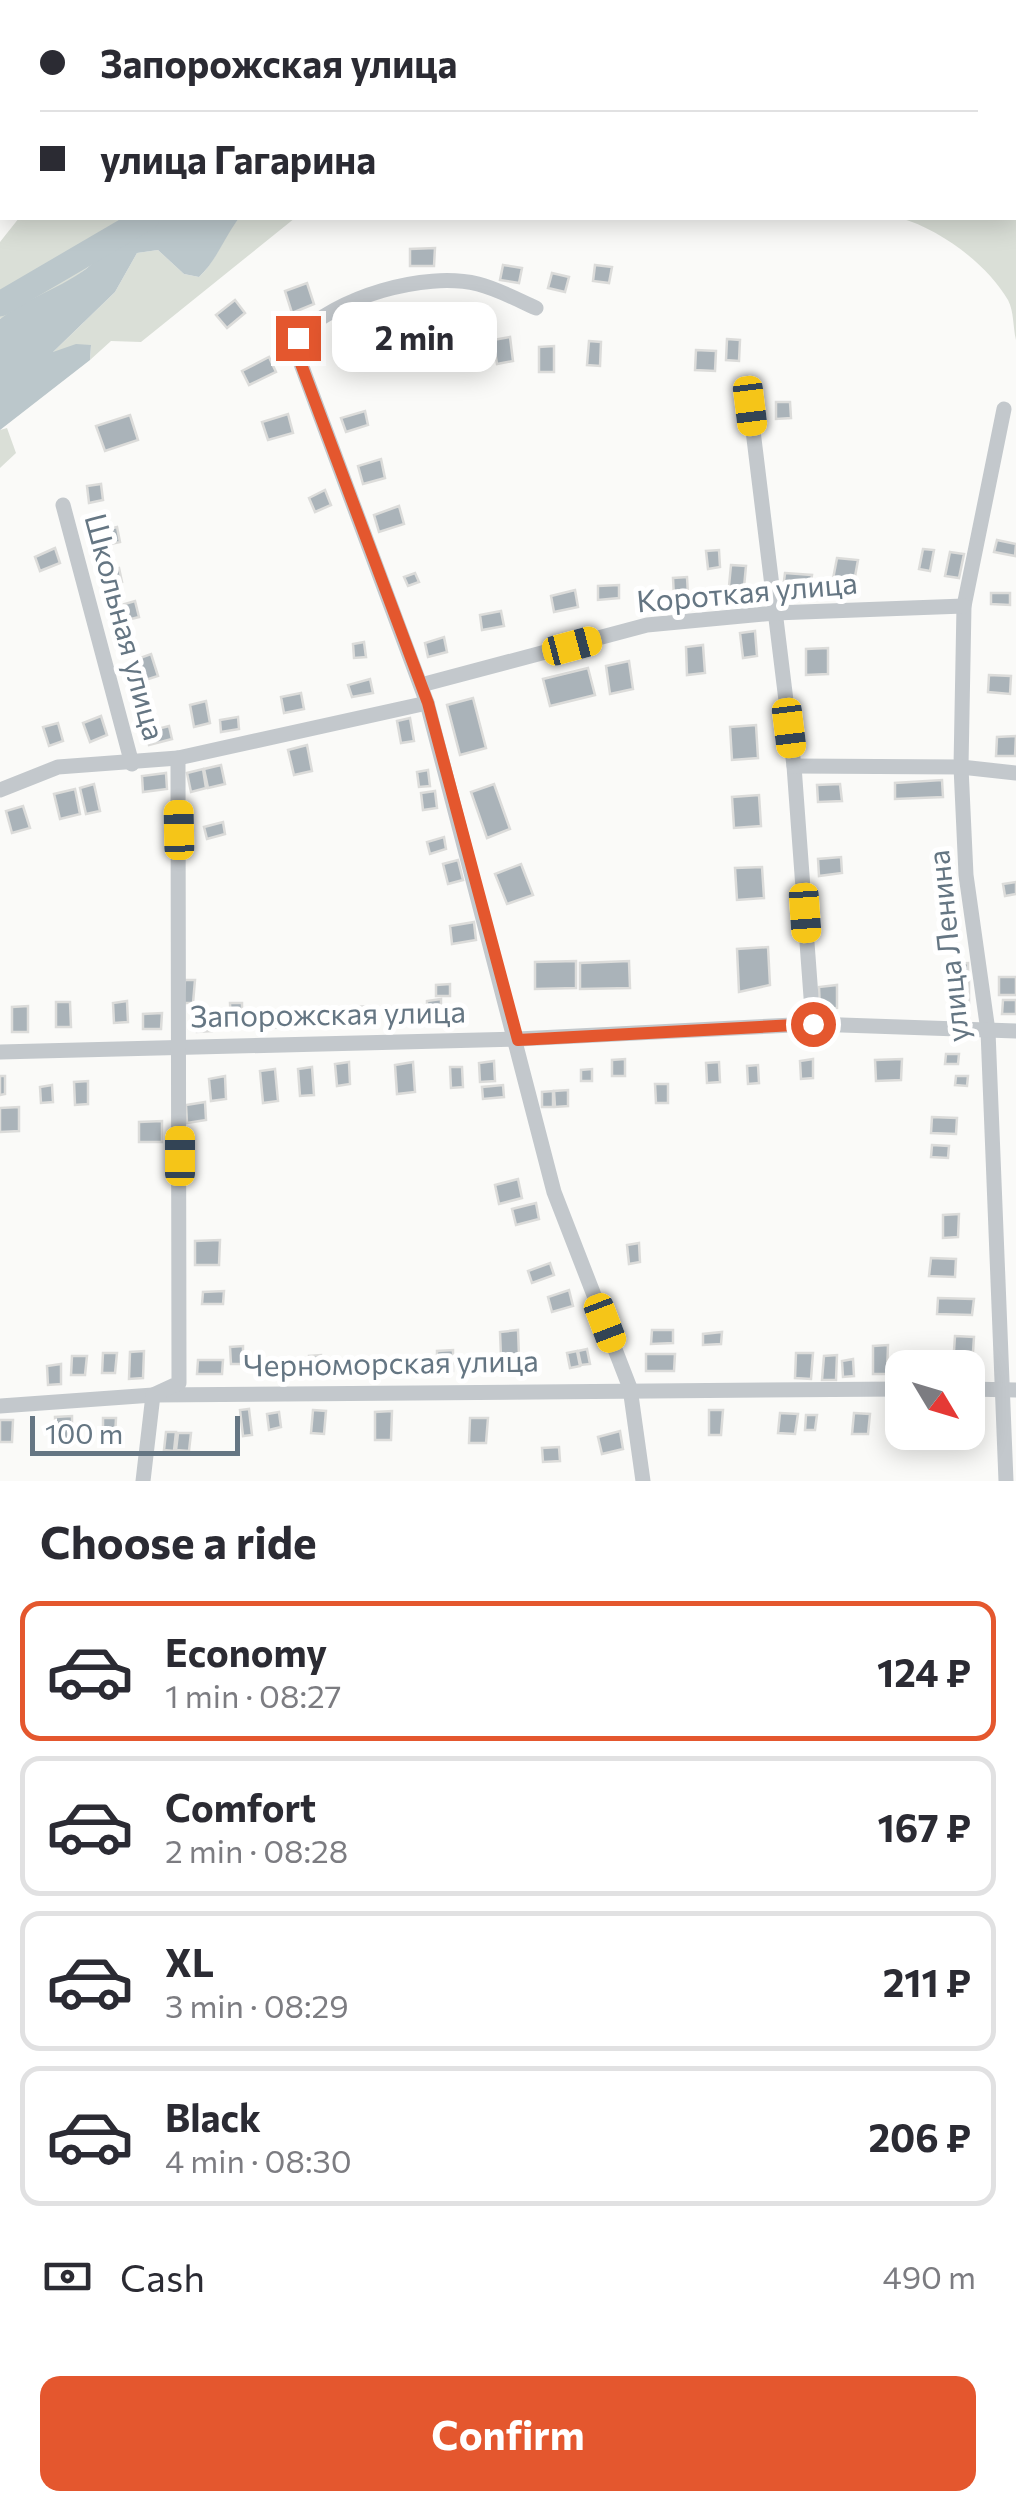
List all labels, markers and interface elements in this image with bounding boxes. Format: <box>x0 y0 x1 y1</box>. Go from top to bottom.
text: Запорожская улица <box>100 39 457 86</box>
text: улица Гагарина <box>100 135 376 182</box>
callout: 2 min <box>333 303 498 373</box>
route end <box>276 316 321 361</box>
text: 2 min <box>375 317 454 357</box>
car <box>731 374 769 438</box>
street label: Школьная улица <box>78 509 174 744</box>
street label: Короткая улица <box>635 562 859 619</box>
car <box>539 624 605 668</box>
car <box>770 696 808 760</box>
car <box>163 800 195 860</box>
street label: улица Ленина <box>918 848 975 1044</box>
car <box>788 882 822 944</box>
street label: Запорожская улица <box>190 992 466 1033</box>
route start <box>791 1002 836 1047</box>
car <box>165 1126 195 1186</box>
car <box>580 1290 630 1356</box>
street label: Черноморская улица <box>243 1340 539 1383</box>
north arrow <box>885 1350 985 1450</box>
map controls <box>885 1350 985 1450</box>
scale bar <box>30 1411 240 1456</box>
text: 100 m <box>45 1416 123 1450</box>
text: Choose a ride <box>40 1513 317 1568</box>
icon: car <box>45 1626 135 1716</box>
text: Economy <box>165 1628 327 1675</box>
text: 124 ₽ <box>877 1648 971 1695</box>
text: 1 min · 08:27 <box>165 1675 342 1715</box>
icon: car <box>45 1781 135 1871</box>
text: Comfort <box>165 1783 316 1830</box>
text: 167 ₽ <box>878 1803 971 1850</box>
text: 2 min · 08:28 <box>165 1830 348 1870</box>
icon: car <box>45 1936 135 2026</box>
text: XL <box>165 1938 214 1985</box>
text: 211 ₽ <box>883 1958 971 2005</box>
text: 3 min · 08:29 <box>165 1985 349 2025</box>
icon: car <box>45 2091 135 2181</box>
text: Black <box>165 2093 261 2140</box>
text: 206 ₽ <box>869 2113 971 2160</box>
text: 4 min · 08:30 <box>165 2140 352 2180</box>
icon: cash <box>40 2249 95 2304</box>
text: Cash <box>120 2253 205 2300</box>
text: 490 m <box>882 2256 976 2296</box>
button: Confirm <box>40 2376 976 2491</box>

